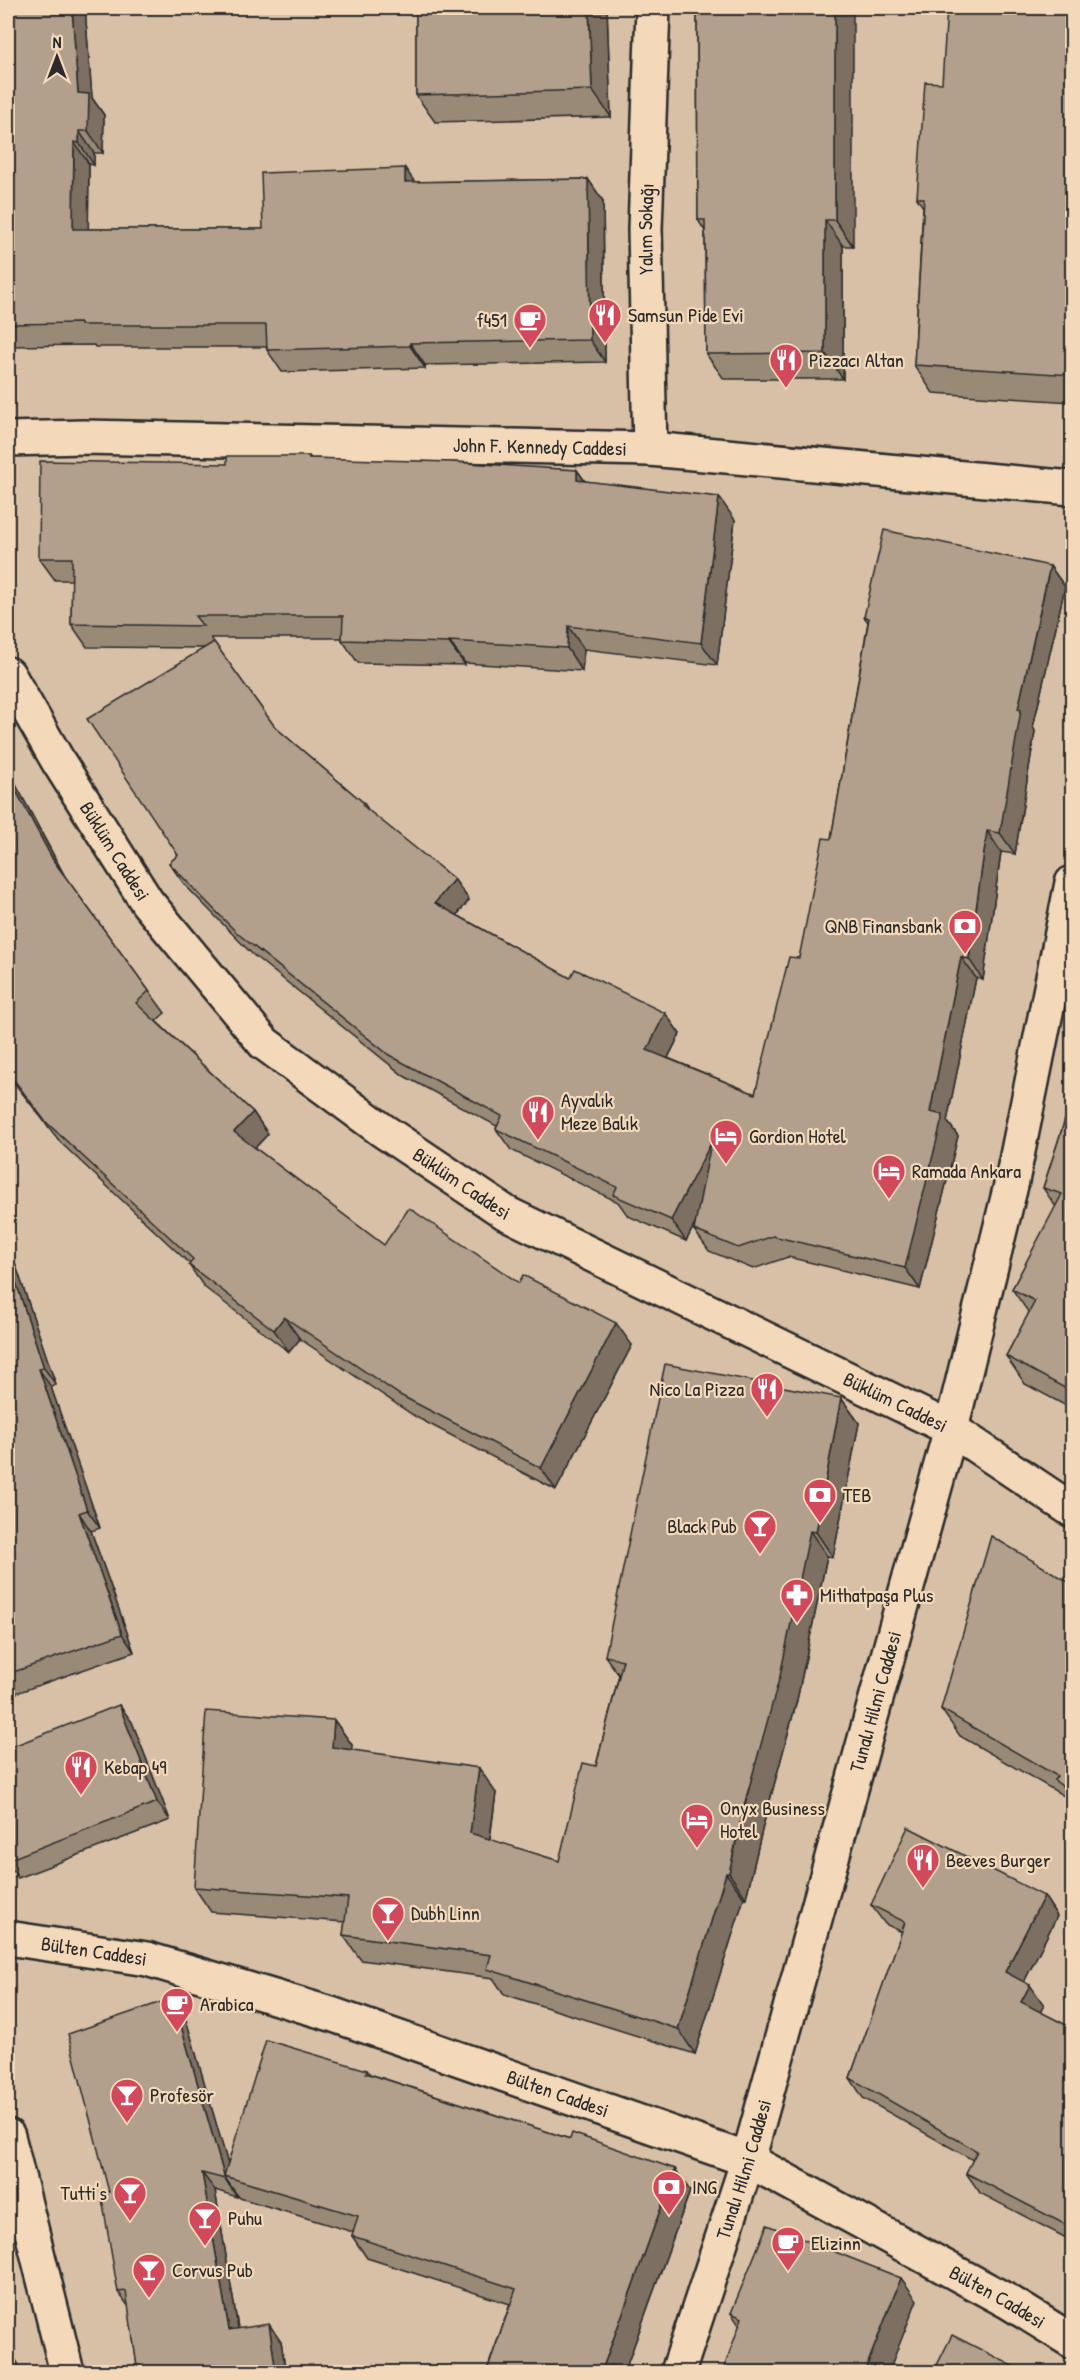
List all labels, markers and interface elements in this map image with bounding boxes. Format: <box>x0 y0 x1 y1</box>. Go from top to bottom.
north arrow <box>27 27 87 87</box>
text: N <box>53 31 62 53</box>
street label: Yalım Sokağı <box>631 183 660 275</box>
restaurant icon: Samsun Pide Evi <box>587 297 623 344</box>
place label: Samsun Pide Evi <box>628 301 744 328</box>
cafe icon: f451 <box>512 302 548 349</box>
place label: f451 <box>477 306 507 333</box>
restaurant icon: Pizzacı Altan <box>768 342 804 389</box>
place label: Pizzacı Altan <box>809 346 904 373</box>
street label: John F. Kennedy Caddesi <box>453 431 627 462</box>
street label: Büklüm Caddesi <box>74 796 157 906</box>
bank icon: QNB Finansbank <box>947 908 983 955</box>
place label: QNB Finansbank <box>825 912 942 939</box>
place label: Ayvalık Meze Balık <box>561 1086 638 1136</box>
restaurant icon: Ayvalık Meze Balık <box>520 1094 556 1141</box>
hotel icon: Gordion Hotel <box>708 1118 744 1165</box>
place label: Gordion Hotel <box>749 1122 847 1149</box>
street label: Büklüm Caddesi <box>408 1141 515 1226</box>
hotel icon: Ramada Ankara <box>871 1153 907 1200</box>
place label: Ramada Ankara <box>912 1157 1021 1184</box>
street label: Büklüm Caddesi <box>839 1365 952 1438</box>
restaurant icon: Nico La Pizza <box>749 1371 785 1418</box>
place label: Nico La Pizza <box>650 1375 744 1402</box>
bank icon: TEB <box>802 1477 838 1524</box>
place label: TEB <box>843 1481 871 1508</box>
bar icon: Black Pub <box>742 1508 778 1555</box>
place label: Black Pub <box>667 1512 737 1539</box>
pharmacy icon: Mithatpaşa Plus <box>779 1577 815 1624</box>
place label: Mithatpaşa Plus <box>820 1581 934 1608</box>
street label: Tunalı Hilmi Caddesi <box>842 1628 907 1775</box>
restaurant icon: Kebap 49 <box>63 1749 99 1796</box>
place label: Kebap 49 <box>104 1753 167 1780</box>
place label: Onyx Business Hotel <box>720 1794 825 1844</box>
hotel icon: Onyx Business Hotel <box>679 1802 715 1849</box>
restaurant icon: Beeves Burger <box>905 1842 941 1889</box>
place label: Beeves Burger <box>946 1846 1051 1873</box>
bar icon: Dubh Linn <box>370 1895 406 1942</box>
place label: Dubh Linn <box>411 1899 480 1926</box>
street label: Bülten Caddesi <box>39 1929 149 1972</box>
cafe icon: Arabica <box>159 1986 195 2033</box>
place label: Arabica <box>200 1990 254 2017</box>
street label: Bülten Caddesi <box>503 2063 613 2123</box>
bar icon: Profesör <box>109 2077 145 2124</box>
place label: Profesör <box>150 2081 214 2108</box>
street label: Tunalı Hilmi Caddesi <box>709 2096 777 2243</box>
bank icon: ING <box>651 2169 687 2216</box>
place label: ING <box>692 2173 717 2200</box>
bar icon: Tutti's <box>112 2175 148 2222</box>
place label: Tutti's <box>60 2179 107 2206</box>
bar icon: Puhu <box>187 2200 223 2247</box>
place label: Puhu <box>228 2204 262 2231</box>
cafe icon: Elizinn <box>770 2225 806 2272</box>
place label: Elizinn <box>811 2229 861 2256</box>
bar icon: Corvus Pub <box>131 2252 167 2299</box>
place label: Corvus Pub <box>172 2256 253 2283</box>
street label: Bülten Caddesi <box>945 2258 1051 2334</box>

